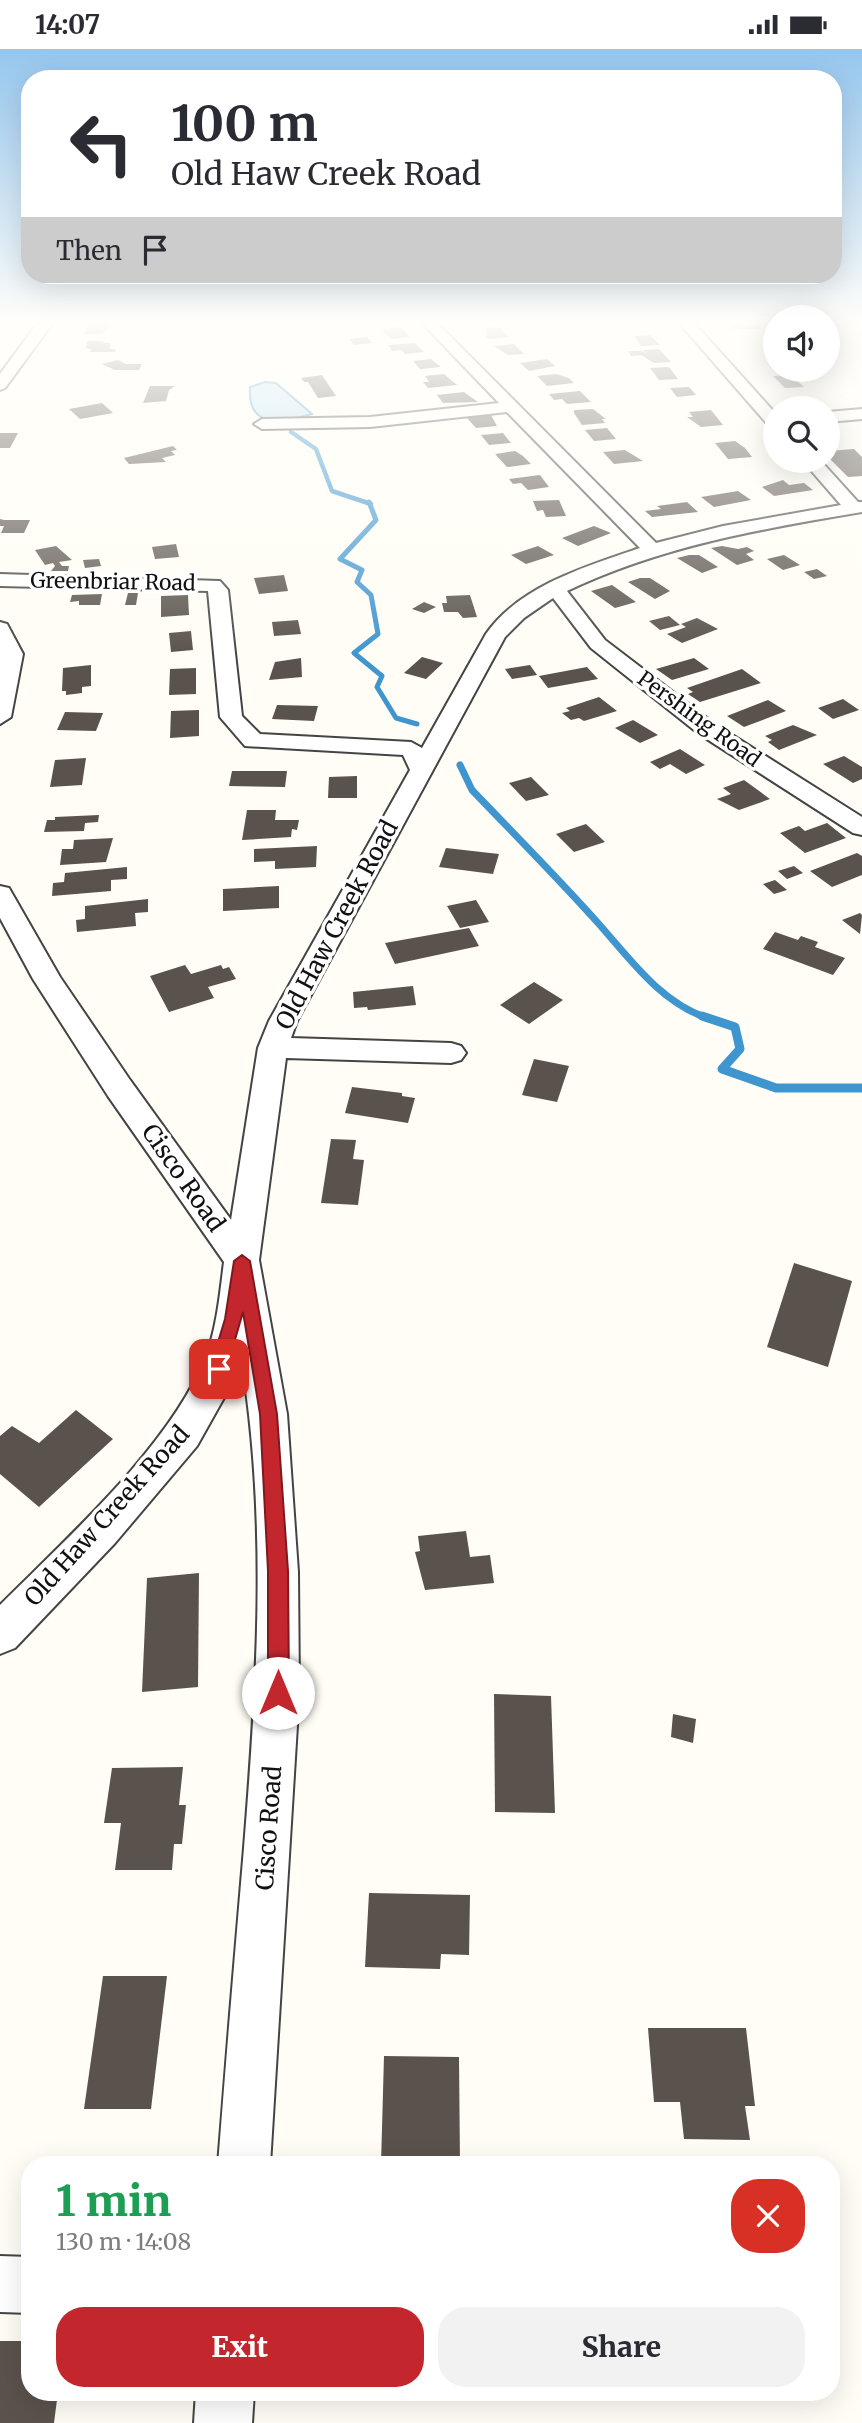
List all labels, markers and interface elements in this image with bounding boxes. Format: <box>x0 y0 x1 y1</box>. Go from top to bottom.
text: 14:07 <box>35 8 100 41</box>
text: 100 m <box>171 93 318 154</box>
icon: left <box>56 98 147 189</box>
text: Old Haw Creek Road <box>171 154 481 194</box>
icon: arrive <box>136 231 174 269</box>
text: Then <box>56 234 122 267</box>
map controls <box>763 305 840 473</box>
button: sound <box>763 305 840 382</box>
button: search <box>763 396 840 473</box>
street label: Greenbriar Road <box>30 567 196 596</box>
street label: Pershing Road <box>632 665 767 773</box>
street label: Old Haw Creek Road <box>268 815 405 1035</box>
street label: Cisco Road <box>135 1118 232 1238</box>
pin <box>189 1339 249 1399</box>
icon: arrive <box>200 1350 238 1388</box>
street label: Old Haw Creek Road <box>17 1419 196 1612</box>
position arrow <box>241 1656 315 1730</box>
street label: Cisco Road <box>249 1765 288 1891</box>
text: 1 min <box>56 2175 171 2227</box>
button: close <box>731 2179 805 2253</box>
text: 130 m · 14:08 <box>56 2227 191 2256</box>
button: Exit <box>56 2307 424 2387</box>
button: Share <box>438 2307 805 2387</box>

